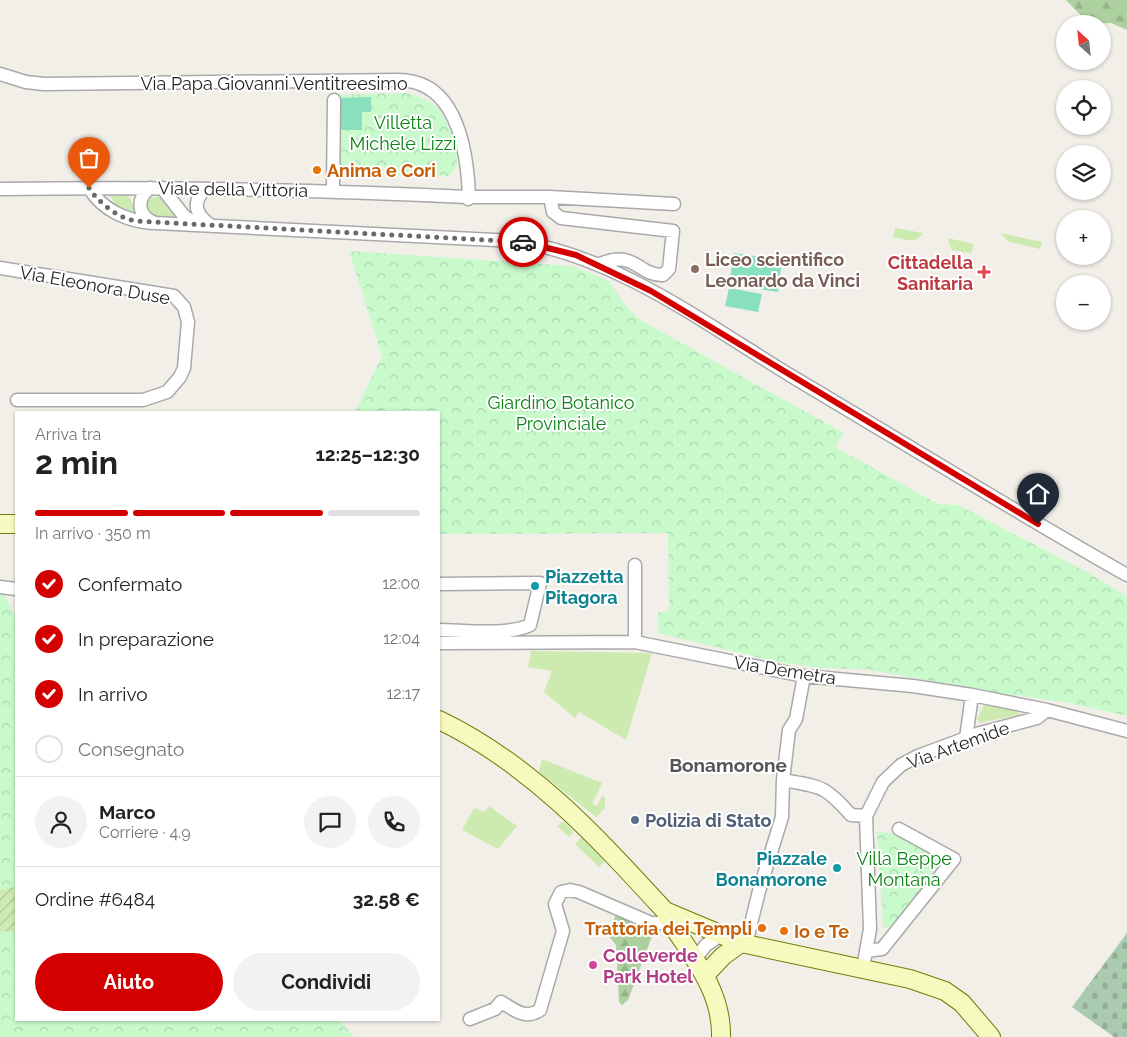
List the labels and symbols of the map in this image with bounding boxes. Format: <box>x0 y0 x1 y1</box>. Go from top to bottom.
north arrow <box>1056 15 1111 70</box>
street label: Via Papa Giovanni Ventitreesimo <box>140 73 408 94</box>
park label: Villetta Michele Lizzi <box>350 112 456 154</box>
pin <box>68 137 110 188</box>
place label: Anima e Cori <box>327 160 436 181</box>
marker: Anima e Cori <box>311 164 323 176</box>
street label: Viale della Vittoria <box>158 177 308 201</box>
courier <box>498 217 548 267</box>
place label: Liceo scientifico Leonardo da Vinci <box>705 249 860 291</box>
place label: Cittadella Sanitaria <box>888 252 973 294</box>
street label: Via Eleonora Duse <box>18 261 172 309</box>
marker: Liceo scientifico Leonardo da Vinci <box>689 263 701 275</box>
marker: Cittadella Sanitaria <box>977 265 991 279</box>
park label: Giardino Botanico Provinciale <box>488 392 635 434</box>
pin <box>1017 473 1059 524</box>
place label: Piazzetta Pitagora <box>545 566 624 608</box>
marker: Piazzetta Pitagora <box>529 580 541 592</box>
street label: Via Demetra <box>732 652 838 688</box>
street label: Via Artemide <box>904 717 1012 773</box>
district label: Bonamorone <box>669 754 787 776</box>
place label: Polizia di Stato <box>645 810 772 831</box>
marker: Polizia di Stato <box>629 814 641 826</box>
place label: Piazzale Bonamorone <box>716 848 827 890</box>
park label: Villa Beppe Montana <box>856 848 952 890</box>
marker: Piazzale Bonamorone <box>831 862 843 874</box>
place label: Trattoria dei Templi <box>584 918 752 939</box>
place label: Io e Te <box>794 921 849 942</box>
marker: Trattoria dei Templi <box>756 922 768 934</box>
marker: Io e Te <box>778 925 790 937</box>
place label: Colleverde Park Hotel <box>603 945 698 987</box>
marker: Colleverde Park Hotel <box>587 959 599 971</box>

